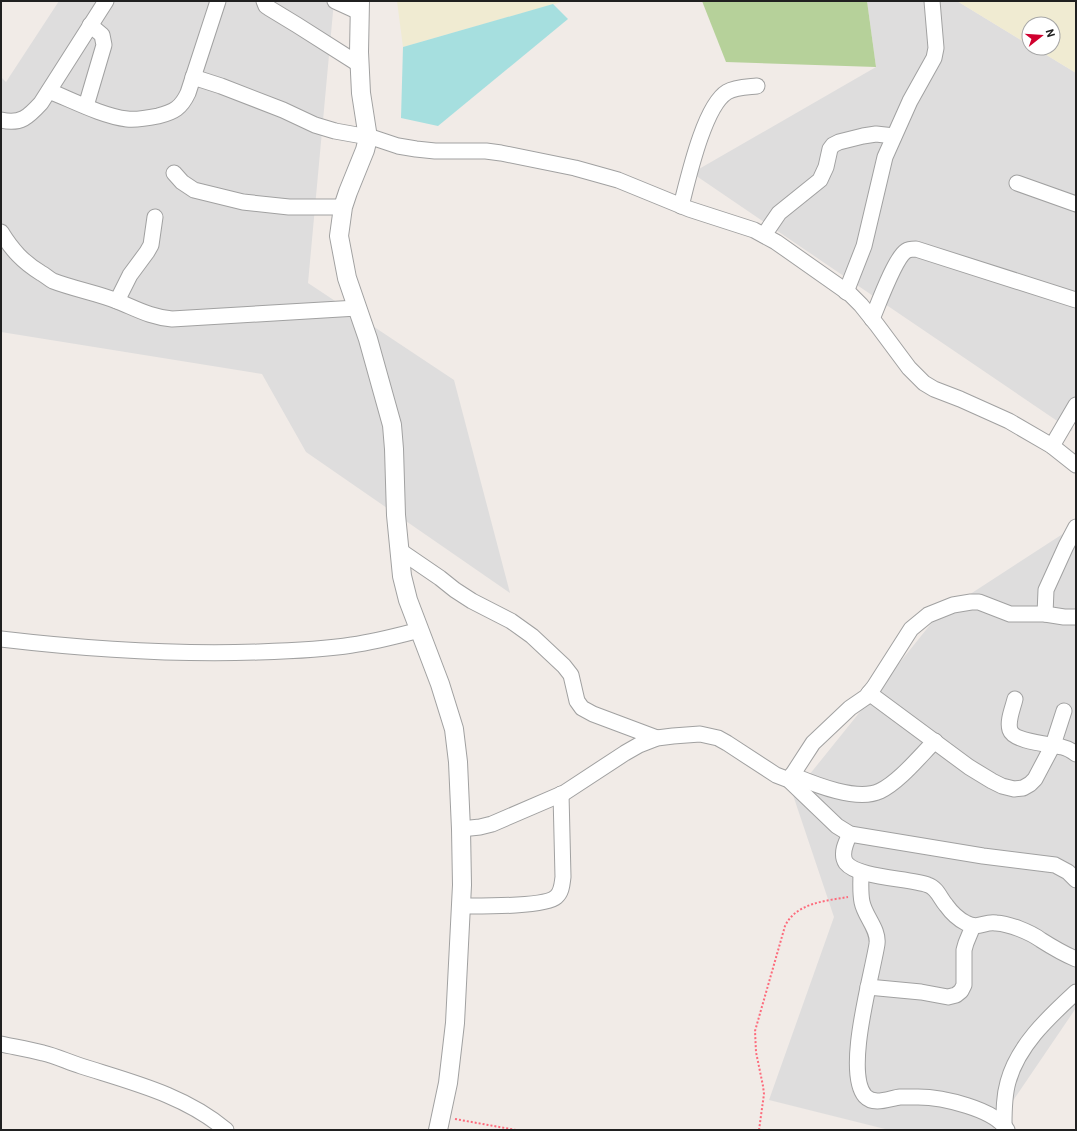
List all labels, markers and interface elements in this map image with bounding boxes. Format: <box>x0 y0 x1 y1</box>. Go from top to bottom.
north arrow <box>1021 16 1061 56</box>
text: N <box>1043 28 1058 39</box>

